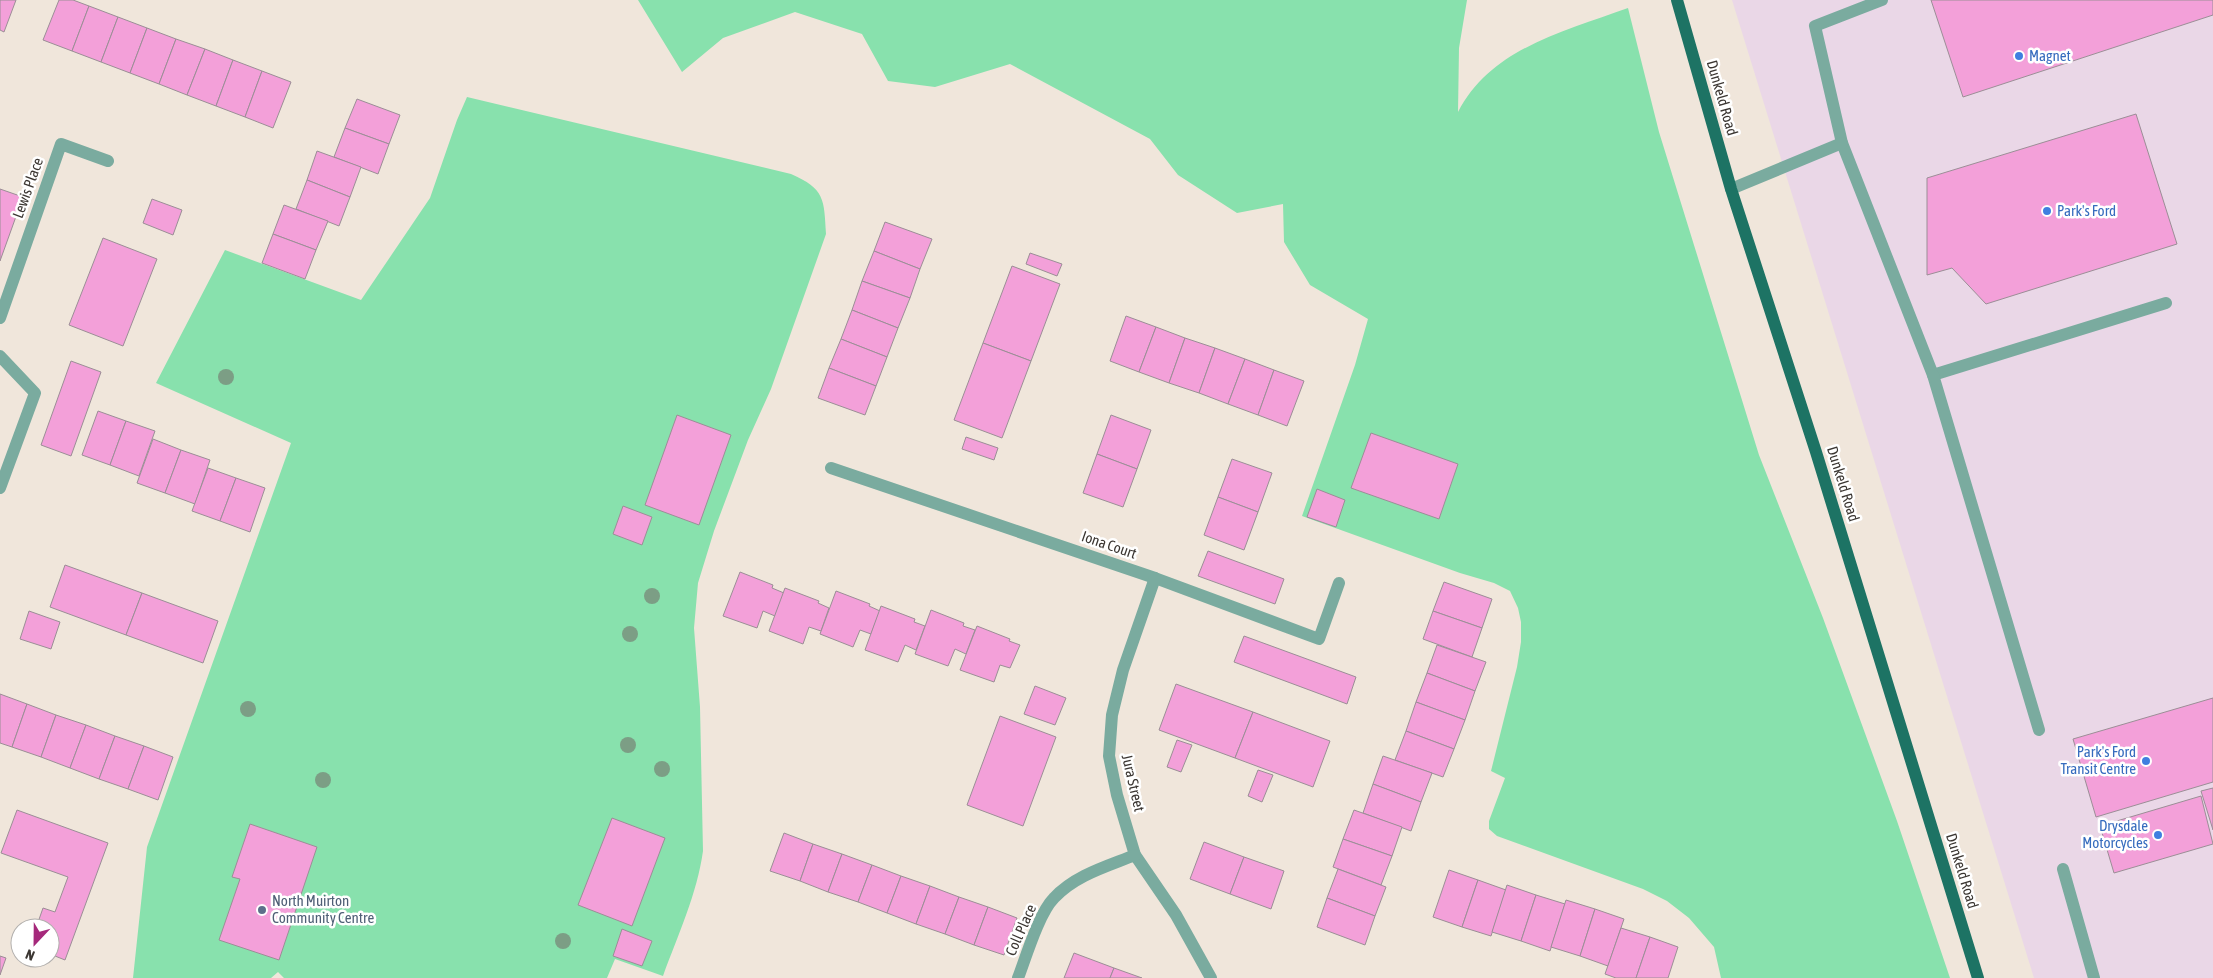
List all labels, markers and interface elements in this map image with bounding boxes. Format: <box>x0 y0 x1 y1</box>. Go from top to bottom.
place label: Magnet <box>2029 47 2071 64</box>
marker: Magnet <box>2013 50 2025 62</box>
street label: Dunkeld Road <box>1704 58 1741 138</box>
street label: Lewis Place <box>9 155 46 220</box>
place label: Park's Ford <box>2057 202 2116 219</box>
marker: Park's Ford <box>2041 205 2053 217</box>
street label: Dunkeld Road <box>1824 444 1863 523</box>
street label: Iona Court <box>1080 527 1139 562</box>
place label: Park's Ford Transit Centre <box>2060 743 2136 777</box>
street label: Jura Street <box>1119 753 1148 813</box>
marker: Park's Ford Transit Centre <box>2140 755 2152 767</box>
place label: Drysdale Motorcycles <box>2082 817 2148 851</box>
marker: Drysdale Motorcycles <box>2152 829 2164 841</box>
street label: Dunkeld Road <box>1943 831 1982 910</box>
place label: North Muirton Community Centre <box>272 892 375 926</box>
street label: Coll Place <box>1002 901 1039 958</box>
marker: North Muirton Community Centre <box>256 904 268 916</box>
north arrow <box>10 918 60 968</box>
text: N <box>23 946 37 964</box>

